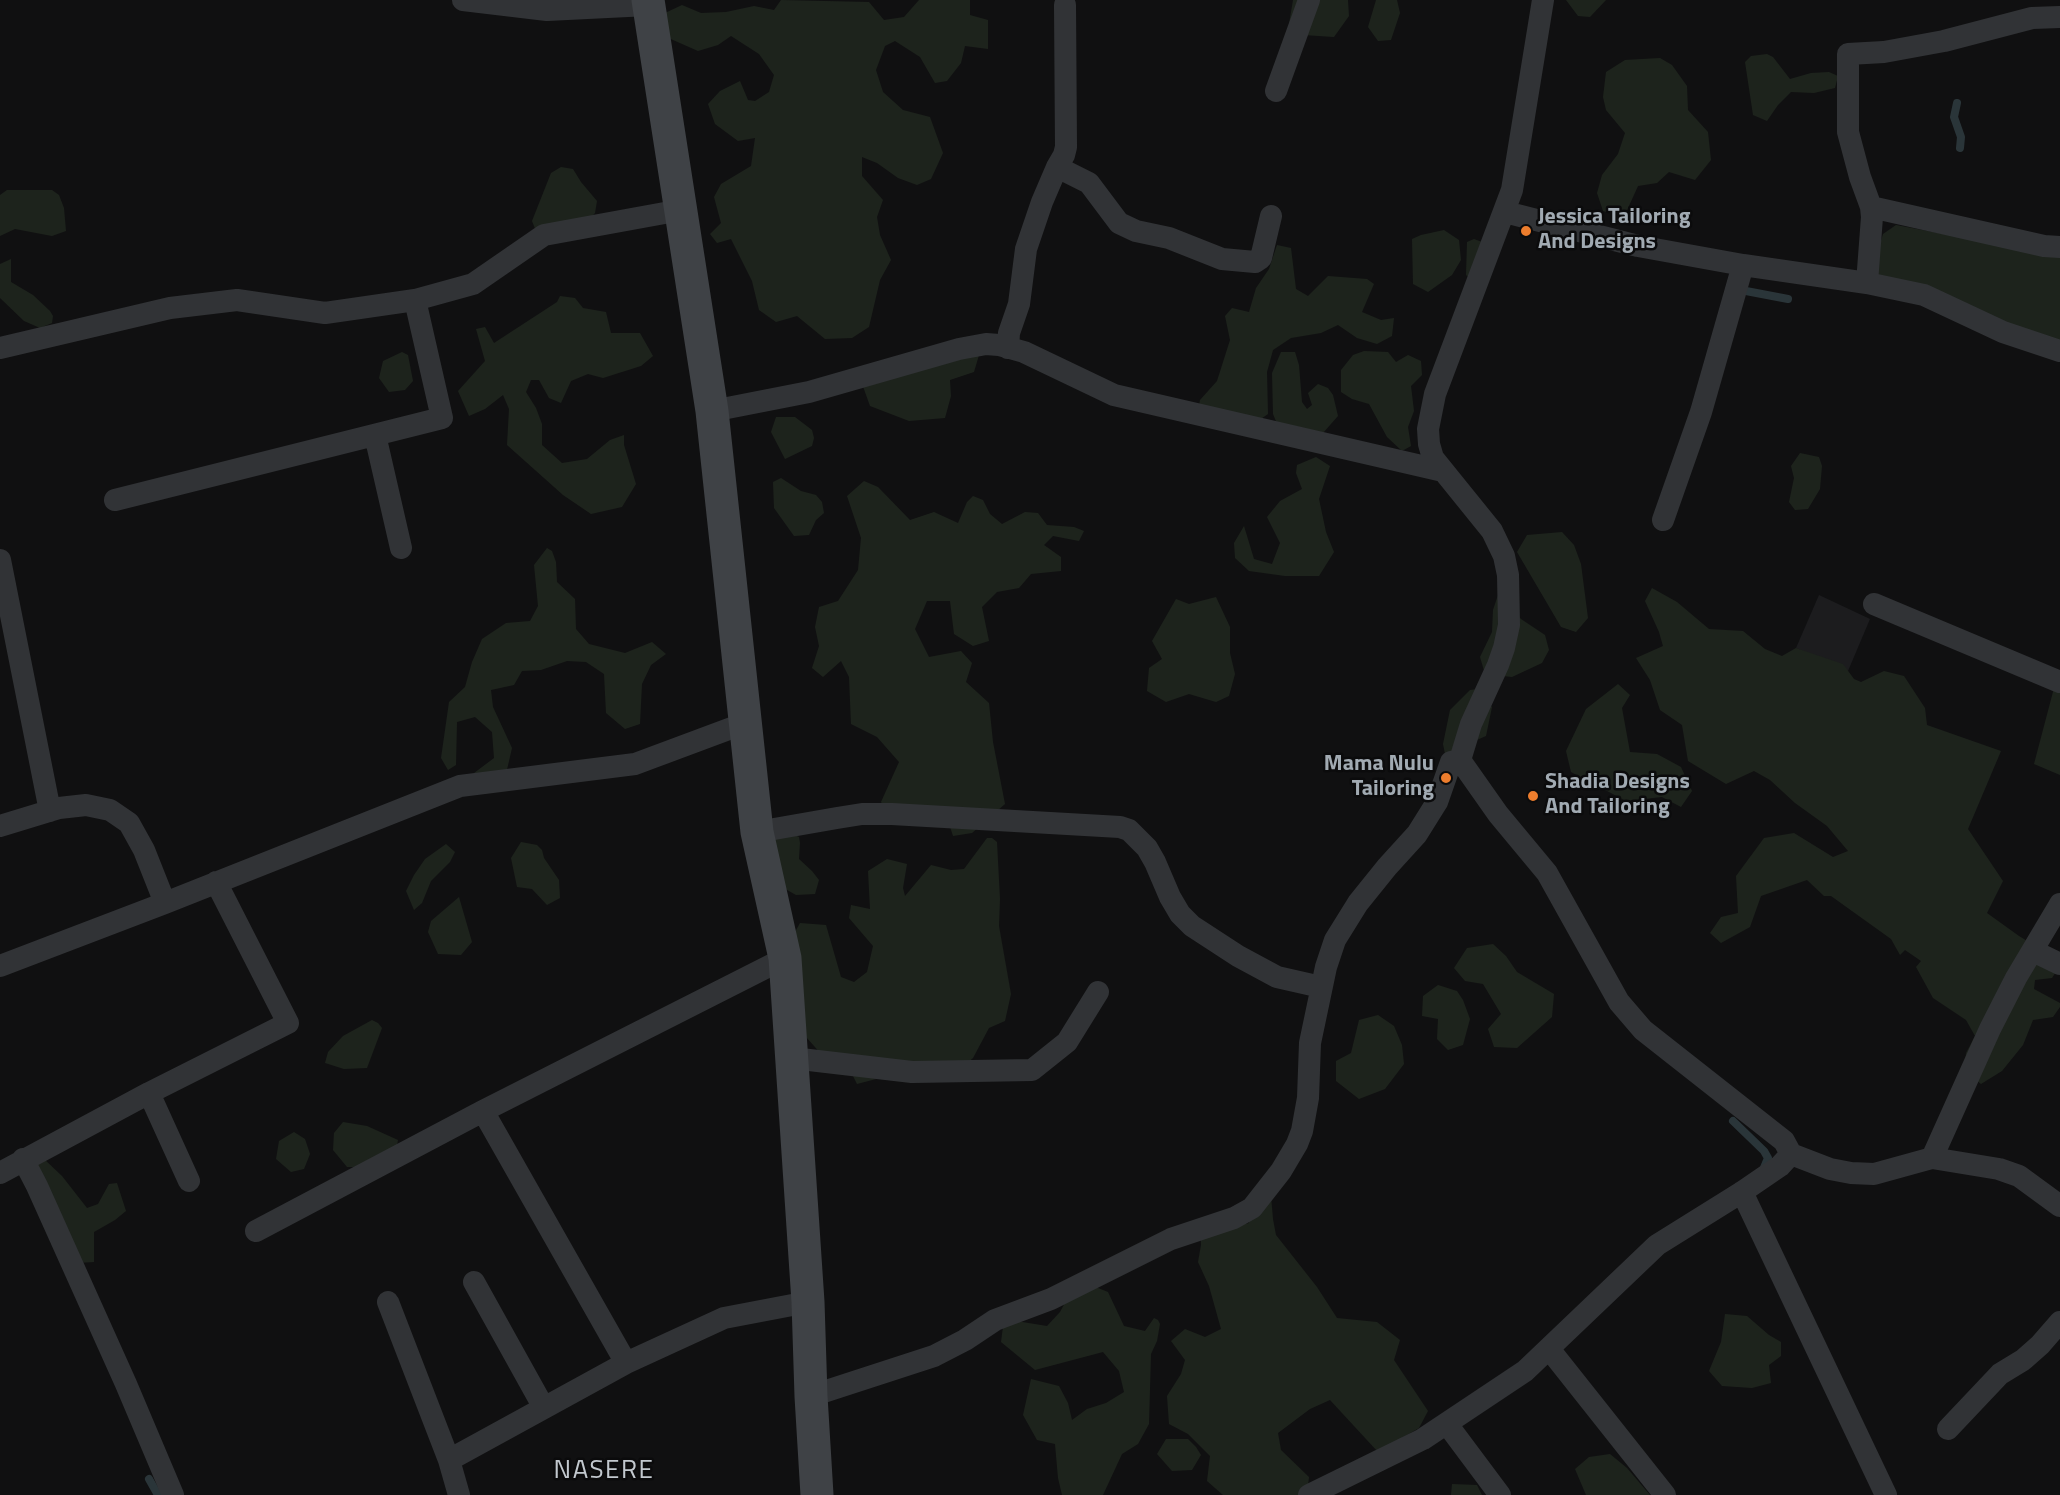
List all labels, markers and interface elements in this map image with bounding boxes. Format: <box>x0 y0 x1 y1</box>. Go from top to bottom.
place label: Jessica Tailoring And Designs <box>1538 205 1690 256</box>
marker: Jessica Tailoring And Designs <box>1519 224 1533 238</box>
place label: Mama Nulu Tailoring <box>1324 752 1434 804</box>
place label: Shadia Designs And Tailoring <box>1545 770 1690 822</box>
marker: Mama Nulu Tailoring <box>1439 771 1453 785</box>
marker: Shadia Designs And Tailoring <box>1526 789 1540 803</box>
district label: NASERE <box>554 1456 654 1488</box>

